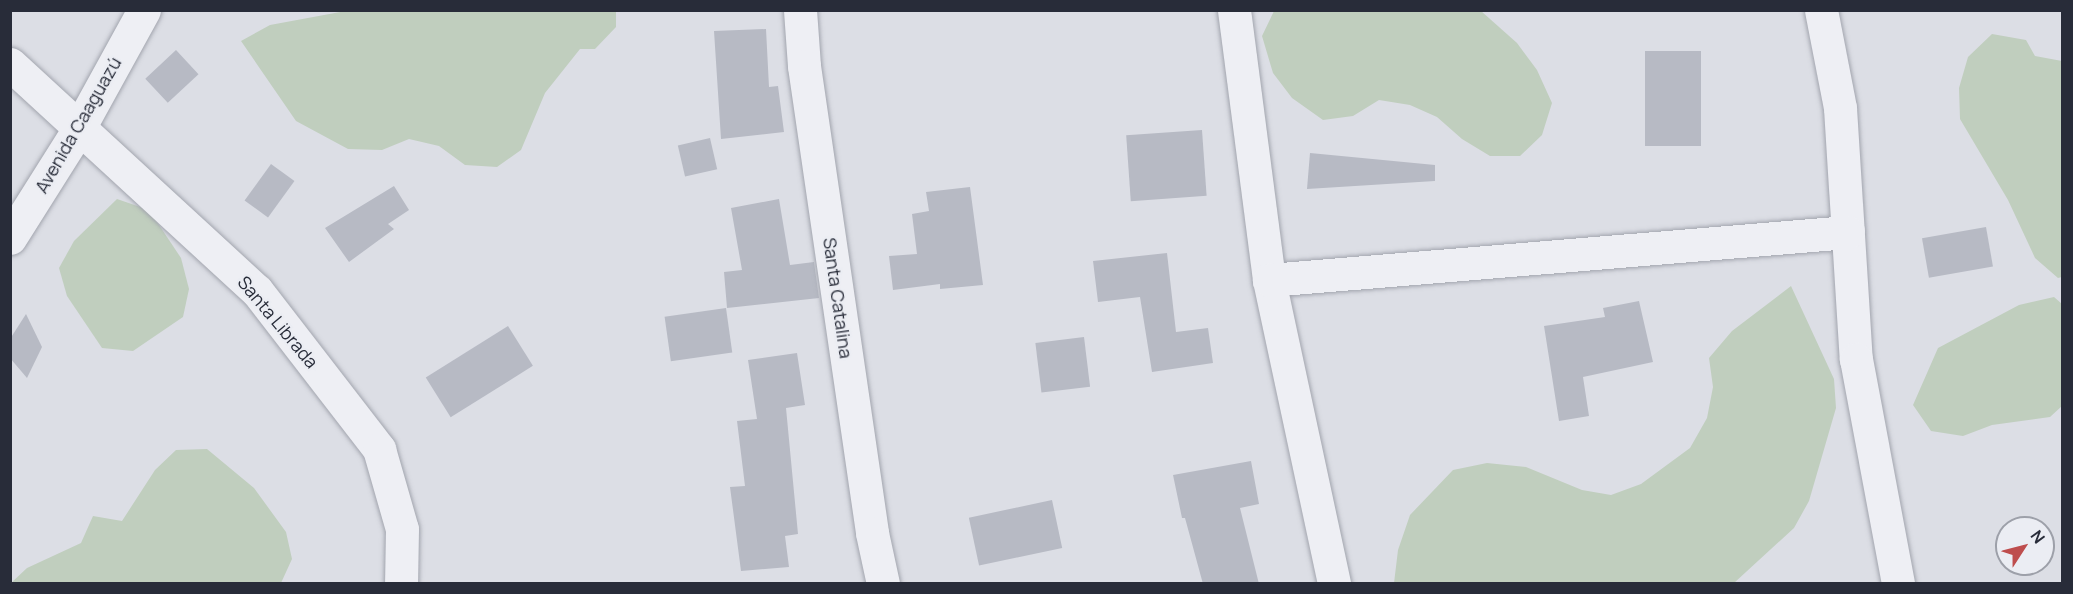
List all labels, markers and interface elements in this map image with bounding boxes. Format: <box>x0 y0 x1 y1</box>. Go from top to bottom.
street label: Avenida Caaguazú <box>30 53 126 197</box>
street label: Santa Catalina <box>819 236 857 360</box>
street label: Santa Librada <box>233 272 323 372</box>
north arrow <box>1995 516 2055 576</box>
text: N <box>2026 525 2050 548</box>

